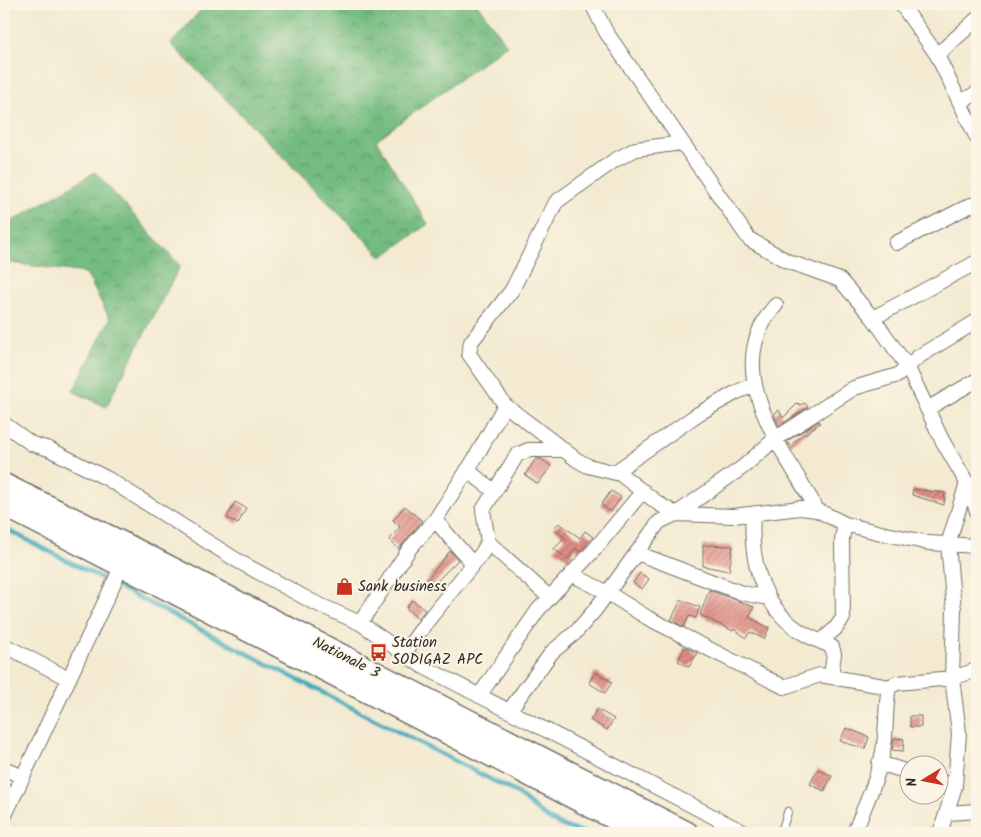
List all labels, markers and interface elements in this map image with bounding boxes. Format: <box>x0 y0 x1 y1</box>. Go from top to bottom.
place label: Sank business <box>358 575 447 599</box>
shop icon: Sank business <box>334 577 354 597</box>
street label: Nationale 3 <box>308 631 385 686</box>
place label: Station SODIGAZ APC <box>392 631 483 672</box>
bus stop icon: Station SODIGAZ APC <box>368 642 388 662</box>
north arrow <box>898 754 948 804</box>
text: N <box>901 776 924 788</box>

